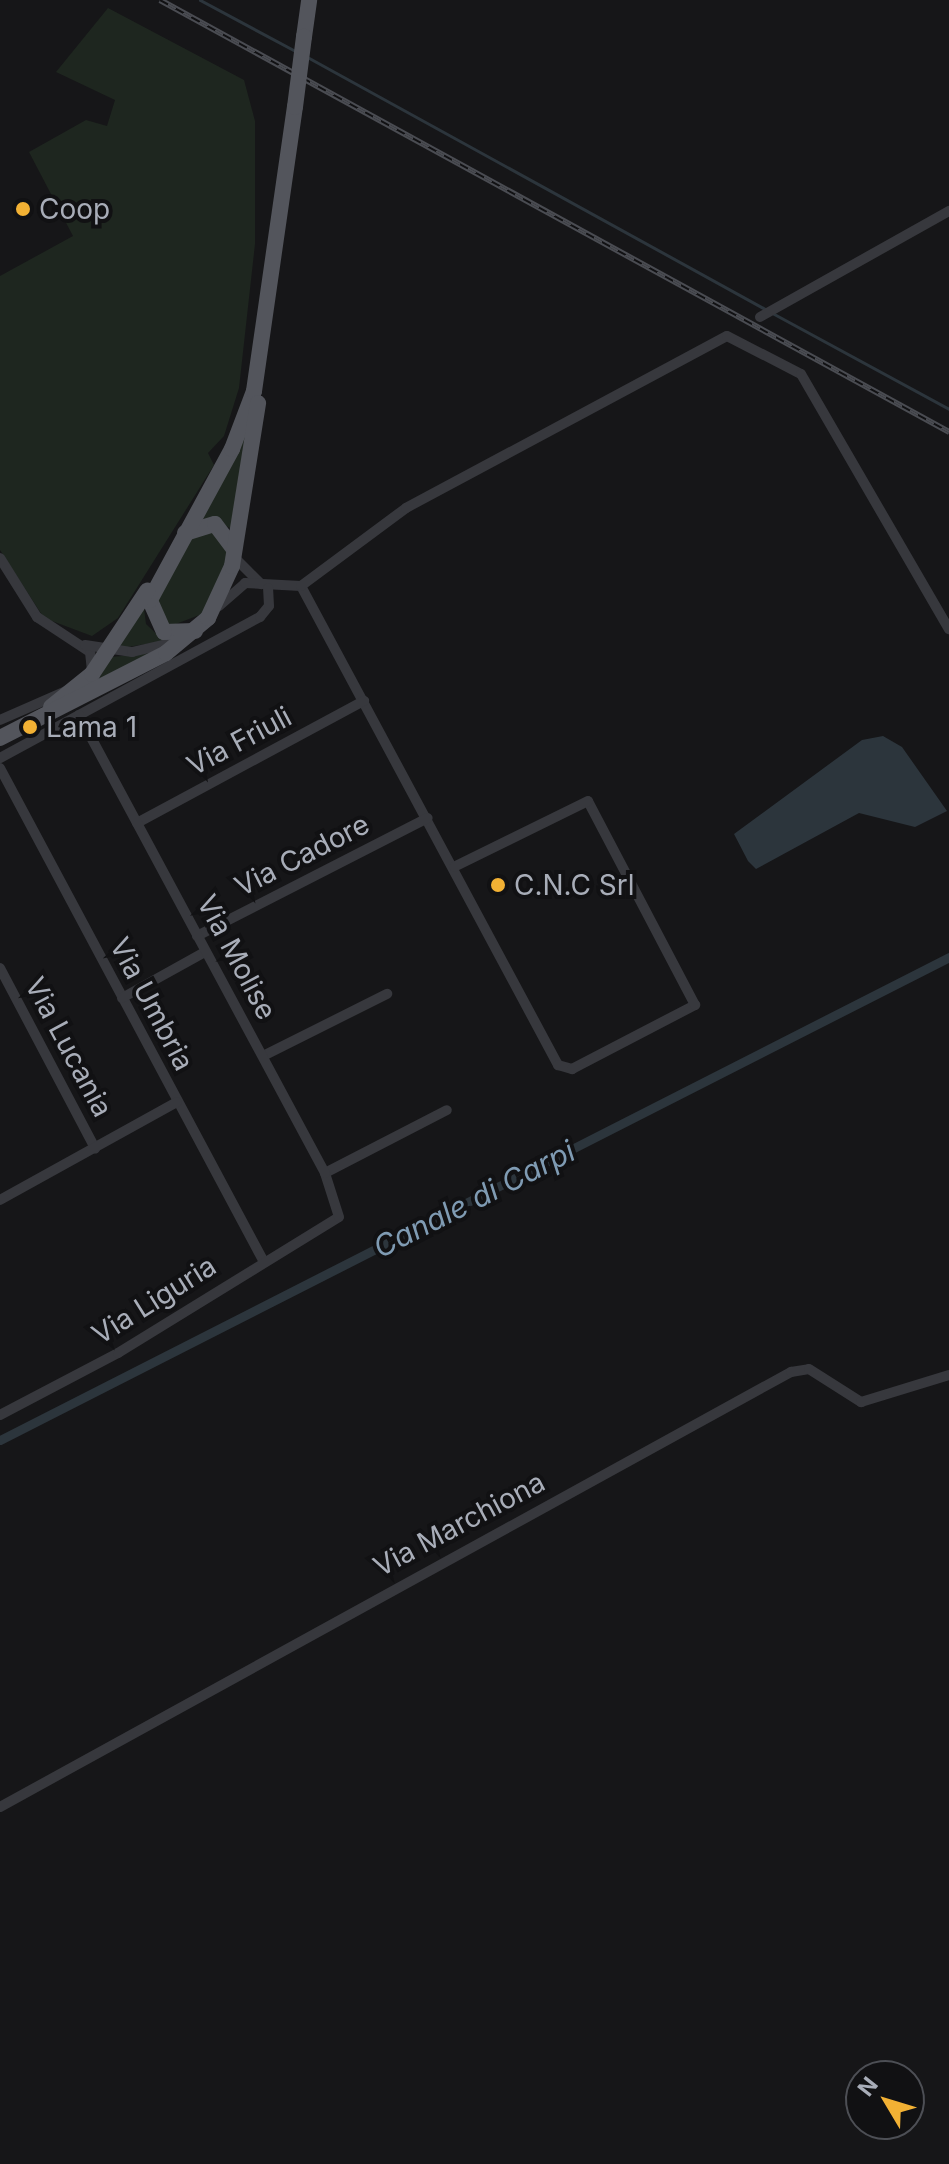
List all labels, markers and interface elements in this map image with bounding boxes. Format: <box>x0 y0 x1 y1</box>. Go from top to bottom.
place label: Coop <box>39 192 110 226</box>
marker: Coop <box>14 200 32 218</box>
street label: Via Friuli <box>181 700 297 782</box>
place label: Lama 1 <box>46 710 137 744</box>
marker: Lama 1 <box>21 718 39 736</box>
street label: Via Cadore <box>229 807 375 903</box>
place label: C.N.C Srl <box>514 868 635 902</box>
marker: C.N.C Srl <box>489 876 507 894</box>
street label: Via Molise <box>190 889 284 1025</box>
street label: Via Umbria <box>103 932 201 1076</box>
street label: Via Lucania <box>18 972 120 1122</box>
water label: Canale di Carpi <box>367 1133 581 1265</box>
street label: Via Liguria <box>86 1249 222 1351</box>
street label: Via Marchiona <box>368 1465 550 1583</box>
north arrow <box>845 2060 925 2140</box>
text: N <box>852 2072 883 2101</box>

